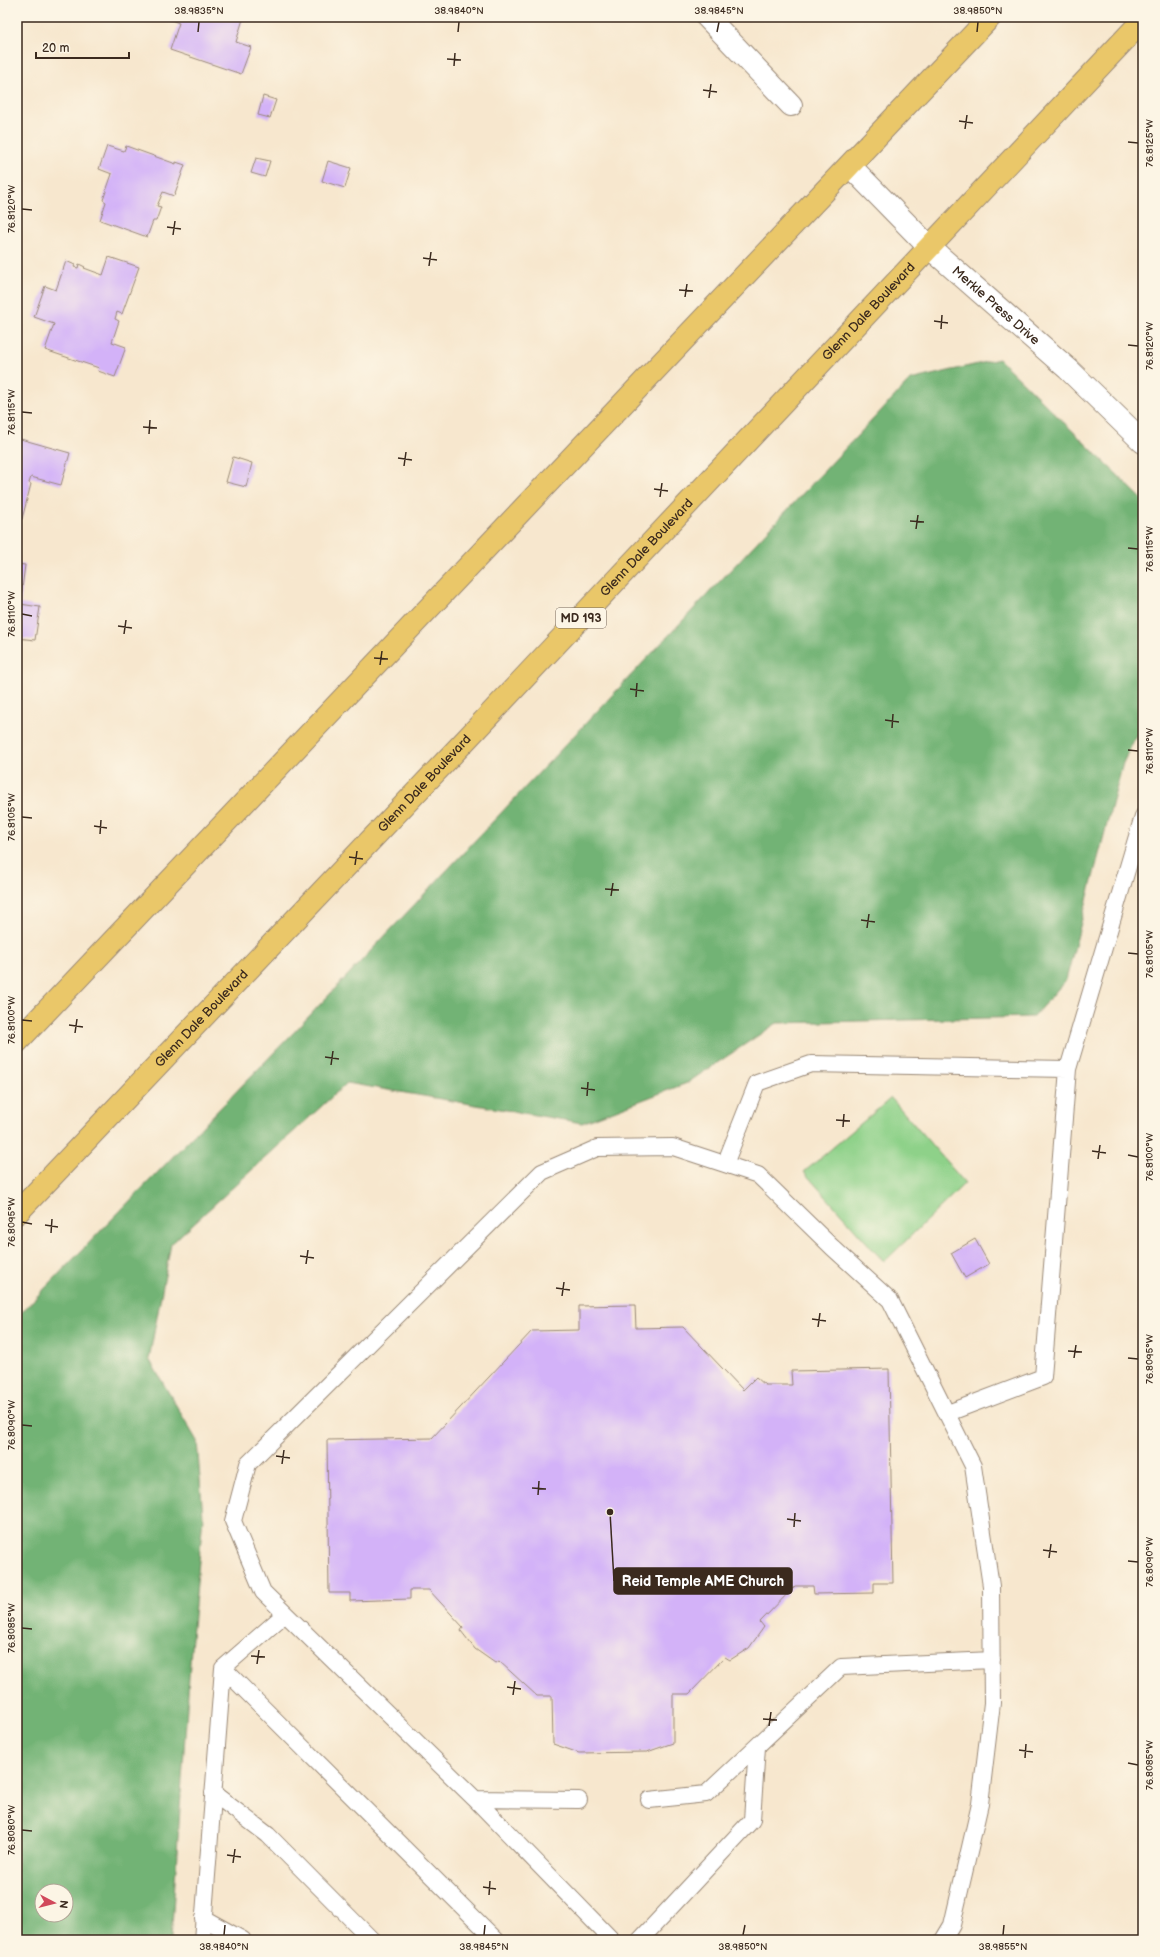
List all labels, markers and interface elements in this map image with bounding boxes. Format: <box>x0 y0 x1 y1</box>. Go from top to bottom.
text: 38.9835°N <box>174 5 224 17</box>
text: 38.9840°N <box>434 5 484 17</box>
text: 38.9845°N <box>694 5 744 17</box>
text: 38.9850°N <box>953 5 1003 17</box>
scale bar <box>36 34 129 60</box>
text: 20 m <box>42 41 69 56</box>
text: 76.8125°W <box>1144 119 1156 167</box>
text: 76.8120°W <box>6 185 18 233</box>
street label: Glenn Dale Boulevard <box>819 259 918 364</box>
street label: Merkle Press Drive <box>949 263 1043 349</box>
text: 76.8120°W <box>1144 322 1156 370</box>
text: 76.8115°W <box>6 389 18 435</box>
street label: Glenn Dale Boulevard <box>597 495 696 600</box>
text: 76.8115°W <box>1144 526 1156 572</box>
text: 76.8110°W <box>6 591 18 637</box>
road number: MD 193 <box>556 608 606 628</box>
text: 76.8110°W <box>1144 728 1156 774</box>
street label: Glenn Dale Boulevard <box>374 731 474 836</box>
text: 76.8105°W <box>6 793 18 841</box>
text: 76.8105°W <box>1144 930 1156 978</box>
street label: Glenn Dale Boulevard <box>151 966 251 1071</box>
text: 76.8100°W <box>6 996 18 1044</box>
text: 76.8100°W <box>1144 1133 1156 1181</box>
text: 76.8095°W <box>6 1197 18 1247</box>
text: 76.8095°W <box>1144 1334 1156 1384</box>
text: 76.8090°W <box>6 1400 18 1450</box>
text: 76.8090°W <box>1144 1537 1156 1587</box>
callout: Reid Temple AME Church <box>614 1568 792 1594</box>
text: Reid Temple AME Church <box>622 1573 784 1590</box>
text: 76.8085°W <box>6 1603 18 1653</box>
text: 76.8085°W <box>1144 1740 1156 1790</box>
text: 76.8080°W <box>6 1805 18 1855</box>
north arrow <box>34 1883 74 1923</box>
text: N <box>56 1899 70 1909</box>
text: 38.9840°N <box>199 1941 249 1953</box>
text: 38.9845°N <box>459 1941 509 1953</box>
text: 38.9850°N <box>718 1941 768 1953</box>
text: 38.9855°N <box>979 1941 1028 1953</box>

